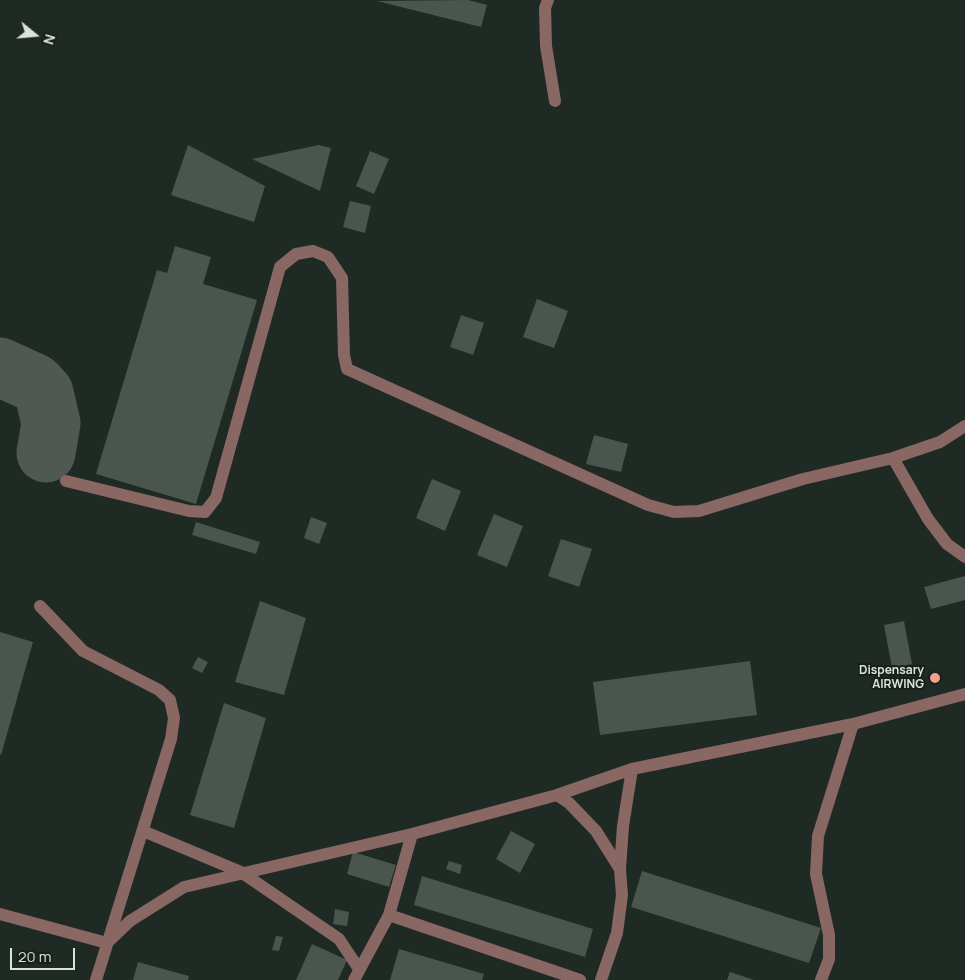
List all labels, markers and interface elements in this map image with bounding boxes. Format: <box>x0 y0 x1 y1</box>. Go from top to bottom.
north arrow <box>10 10 60 60</box>
text: N <box>39 32 60 47</box>
place label: Dispensary AIRWING <box>859 664 924 692</box>
marker: Dispensary AIRWING <box>928 671 942 685</box>
scale bar <box>12 938 78 970</box>
text: 20 m <box>18 946 51 967</box>

